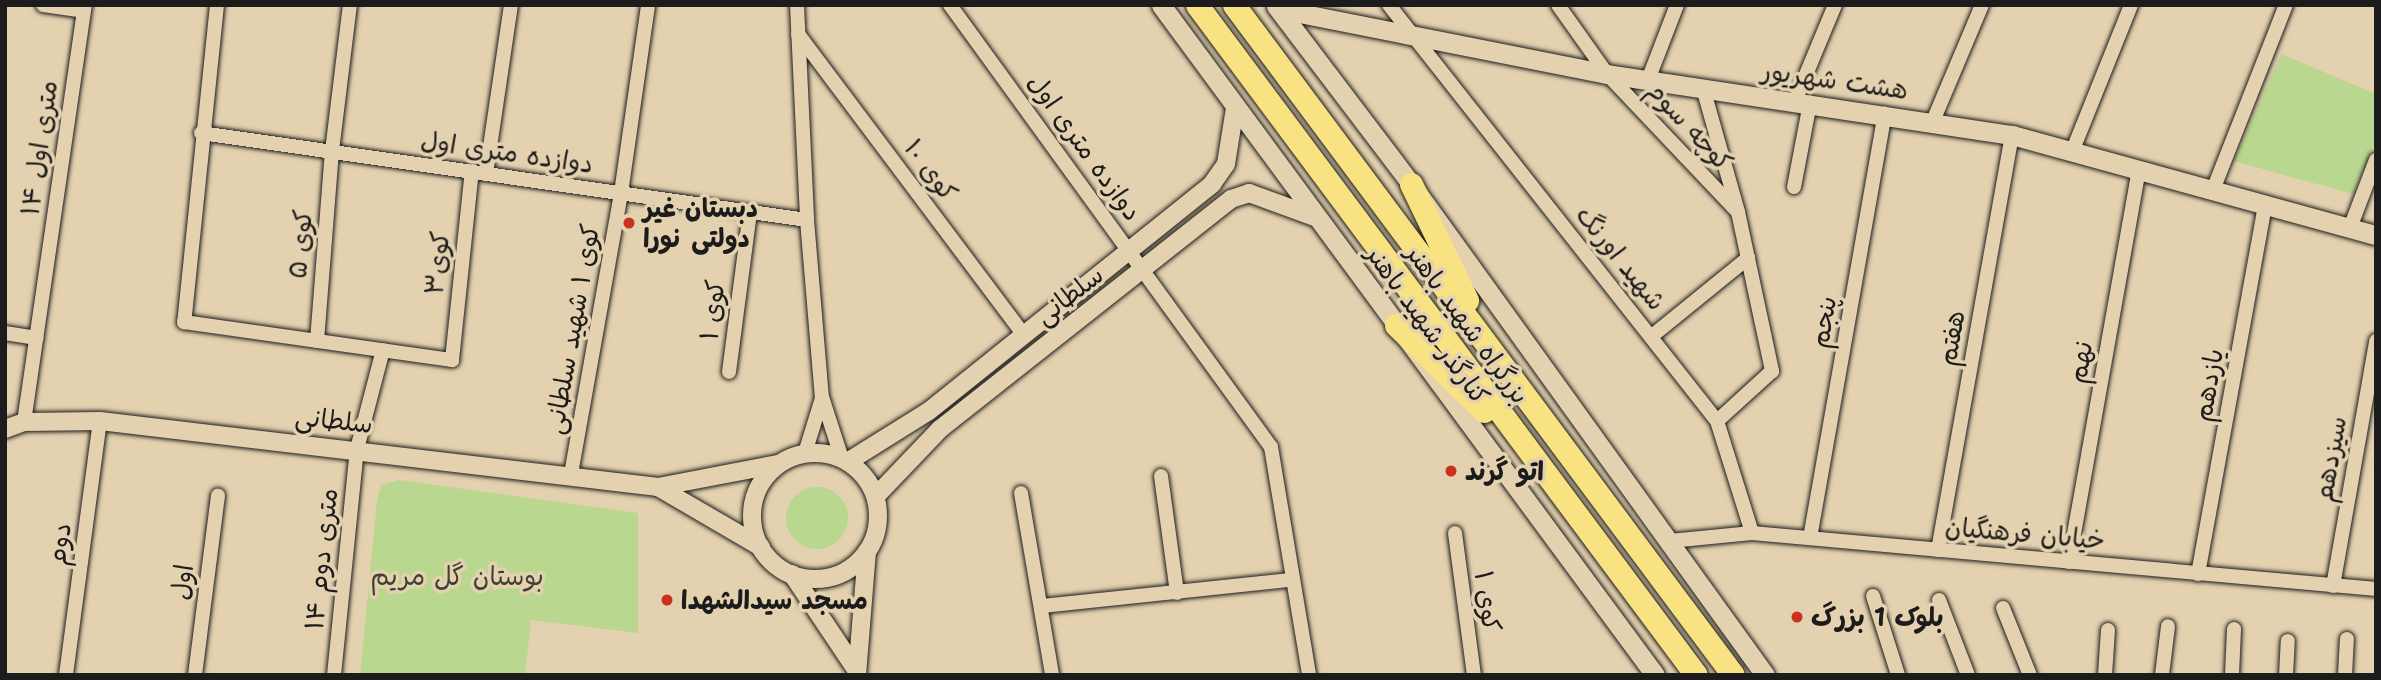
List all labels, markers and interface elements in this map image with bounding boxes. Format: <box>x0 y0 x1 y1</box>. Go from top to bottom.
street label: هشت شهریور <box>1760 54 1910 106</box>
street label: دوازده متری اول <box>1021 68 1149 226</box>
street label: کوچه سوم <box>1641 75 1739 177</box>
street label: ۱۴ متری اول <box>14 78 64 218</box>
street label: دوازده متری اول <box>419 124 595 180</box>
street label: کوی ۱۰ <box>898 133 964 207</box>
place label: دبستان غیر دولتی نورا <box>643 192 758 254</box>
street label: شهید اورنگ <box>1569 200 1673 316</box>
street label: کوی ۵ <box>281 208 319 280</box>
marker: دبستان غیر دولتی نورا <box>621 215 637 231</box>
street label: کوی ۱ شهید سلطانی <box>538 221 606 437</box>
street label: کوی۳ <box>418 230 456 296</box>
street label: بزرگراه شهید باهنر <box>1400 238 1536 410</box>
street label: کنارگذر شهید باهنر <box>1360 239 1496 411</box>
street label: سلطانی <box>1029 259 1109 331</box>
street label: کوی ۱ <box>693 278 731 342</box>
street label: پنجم <box>1803 294 1843 350</box>
street label: هفتم <box>1931 308 1971 368</box>
street label: نهم <box>2061 338 2099 386</box>
street label: یازدهم <box>2186 346 2230 424</box>
street label: سلطانی <box>293 400 375 440</box>
street label: سیزدهم <box>2307 414 2353 504</box>
place label: اتو گرند <box>1465 455 1544 487</box>
marker: اتو گرند <box>1443 463 1459 479</box>
street label: ۱۴ متری دوم <box>298 487 344 631</box>
street label: خیابان فرهنگیان <box>1944 510 2106 556</box>
street label: دوم <box>41 521 77 567</box>
park label: بوستان گل مریم <box>370 560 544 592</box>
street label: اول <box>164 562 200 602</box>
street label: کوی ۱ <box>1468 569 1508 633</box>
place label: مسجد سیدالشهدا <box>681 584 868 616</box>
marker: مسجد سیدالشهدا <box>659 592 675 608</box>
place label: بلوک 1 بزرگ <box>1811 601 1944 633</box>
marker: بلوک 1 بزرگ <box>1789 609 1805 625</box>

